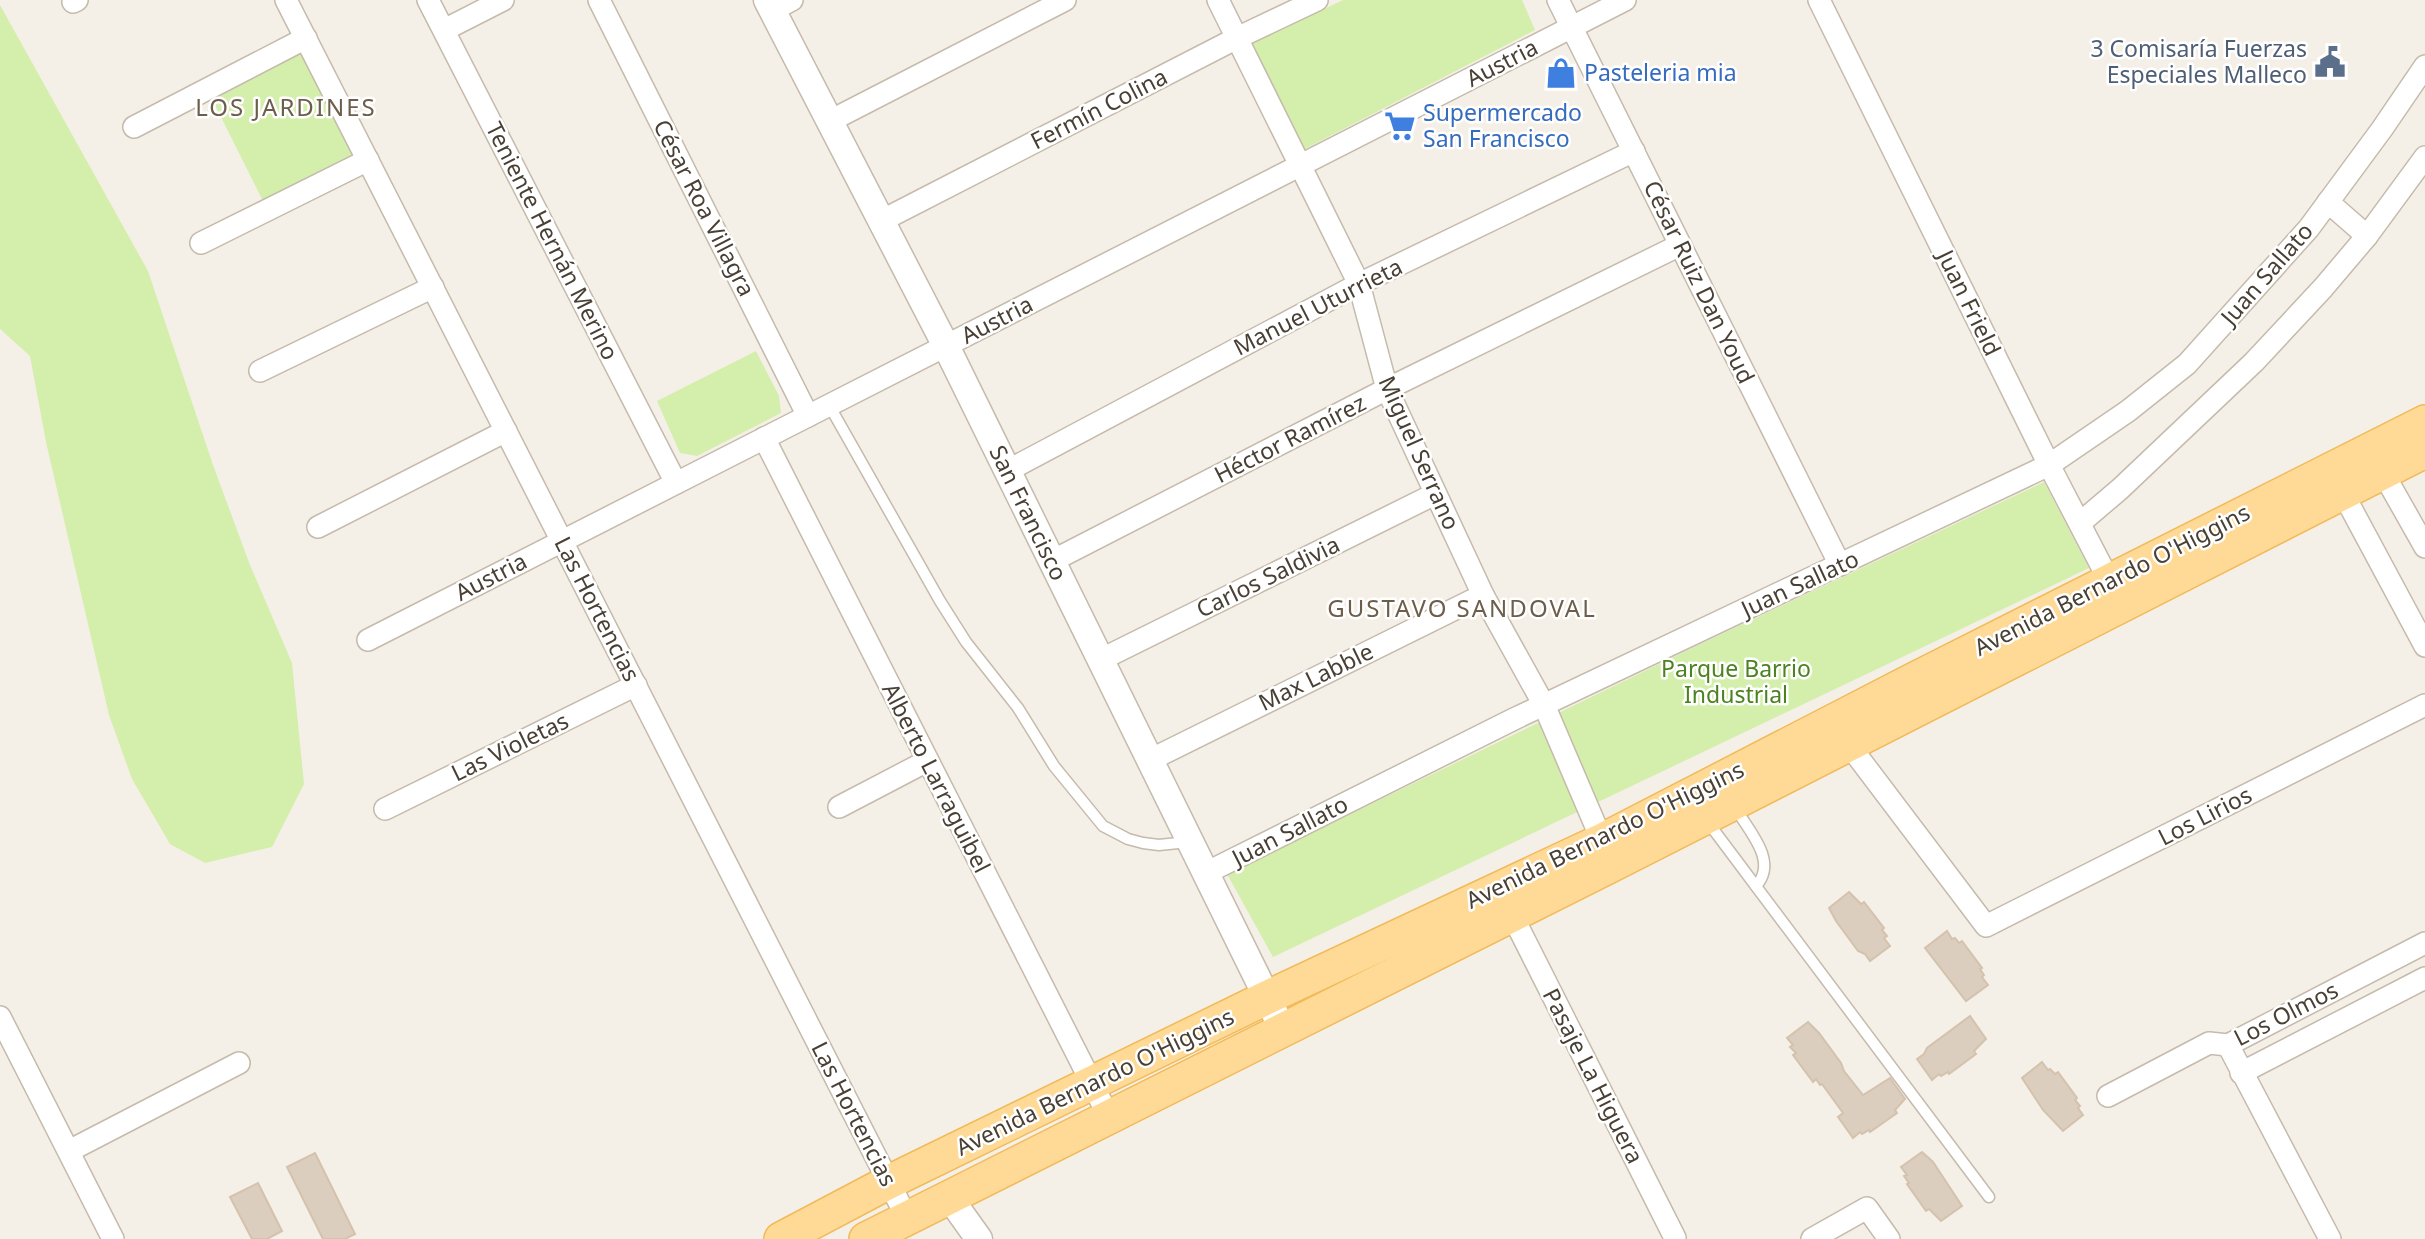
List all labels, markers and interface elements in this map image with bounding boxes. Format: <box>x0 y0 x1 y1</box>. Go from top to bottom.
street label: Austria <box>1460 30 1543 94</box>
place label: 3 Comisaría Fuerzas Especiales Malleco <box>2090 32 2307 90</box>
public building icon: 3 Comisaría Fuerzas Especiales Malleco <box>2313 45 2347 79</box>
shop icon: Pasteleria mia <box>1544 56 1578 90</box>
place label: Pasteleria mia <box>1584 56 1737 88</box>
street label: Fermín Colina <box>1025 60 1172 156</box>
district label: LOS JARDINES <box>195 90 377 123</box>
place label: Supermercado San Francisco <box>1423 96 1582 154</box>
supermarket icon: Supermercado San Francisco <box>1383 109 1417 143</box>
street label: César Roa Villagra <box>646 114 763 302</box>
street label: Teniente Hernán Merino <box>479 116 627 365</box>
street label: César Ruiz Dan Youd <box>1637 175 1763 388</box>
street label: Juan Sallato <box>2211 215 2320 333</box>
street label: Juan Frield <box>1930 243 2009 361</box>
street label: Manuel Uturrieta <box>1228 250 1407 362</box>
street label: Austria <box>955 287 1038 351</box>
street label: Miguel Serrano <box>1372 371 1468 535</box>
street label: Héctor Ramírez <box>1208 386 1371 490</box>
street label: San Francisco <box>982 440 1075 586</box>
street label: Avenida Bernardo O'Higgins <box>1968 495 2255 663</box>
street label: Carlos Saldivia <box>1191 528 1345 625</box>
street label: Las Hortencias <box>548 531 648 687</box>
street label: Juan Sallato <box>1734 542 1863 625</box>
street label: Austria <box>449 544 532 608</box>
district label: GUSTAVO SANDOVAL <box>1327 591 1597 624</box>
street label: Max Labble <box>1253 635 1378 718</box>
park label: Parque Barrio Industrial <box>1661 652 1811 710</box>
street label: Alberto Larraguibel <box>875 677 999 878</box>
street label: Las Violetas <box>446 704 574 788</box>
street label: Avenida Bernardo O'Higgins <box>1460 753 1749 915</box>
street label: Los Lirios <box>2152 778 2257 852</box>
street label: Juan Sallato <box>1224 787 1353 874</box>
street label: Los Olmos <box>2228 973 2343 1053</box>
street label: Pasaje La Higuera <box>1536 982 1652 1169</box>
street label: Avenida Bernardo O'Higgins <box>950 1000 1239 1162</box>
street label: Las Hortencias <box>805 1036 905 1192</box>

